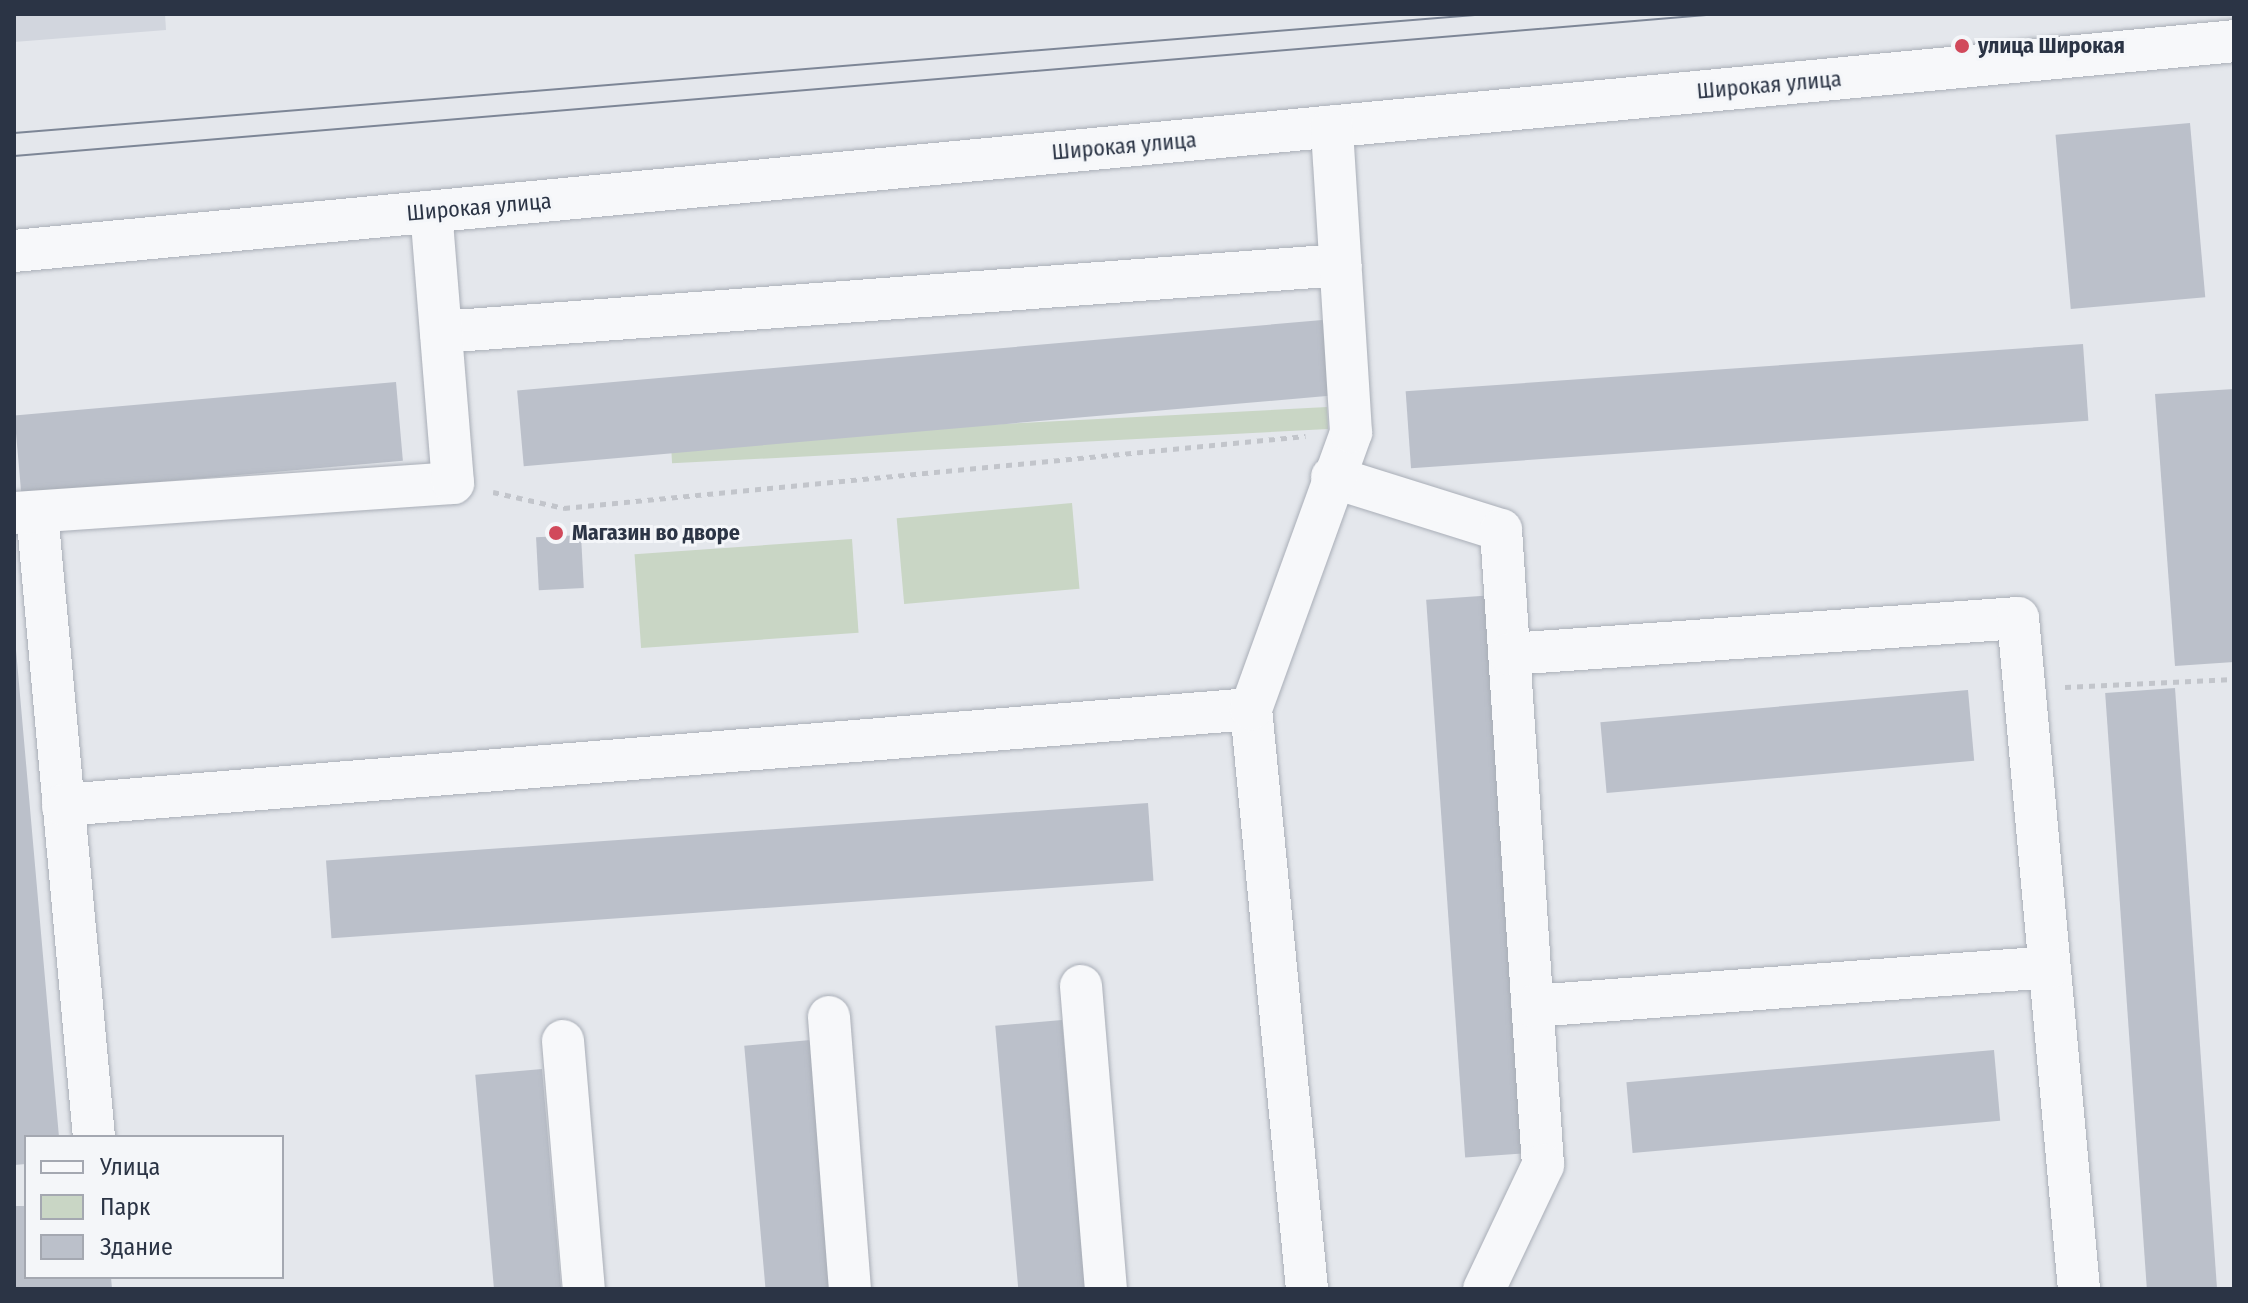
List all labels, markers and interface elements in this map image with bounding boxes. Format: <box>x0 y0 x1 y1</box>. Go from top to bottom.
place label: улица Широкая <box>1978 33 2125 59</box>
marker: улица Широкая <box>1953 37 1971 55</box>
street label: Широкая улица <box>1696 66 1842 104</box>
street label: Широкая улица <box>1051 127 1197 165</box>
street label: Широкая улица <box>406 188 552 226</box>
place label: Магазин во дворе <box>572 520 740 546</box>
marker: Магазин во дворе <box>547 524 565 542</box>
legend <box>24 1135 284 1279</box>
text: Улица <box>100 1153 160 1181</box>
text: Парк <box>100 1193 150 1221</box>
text: Здание <box>100 1233 173 1261</box>

